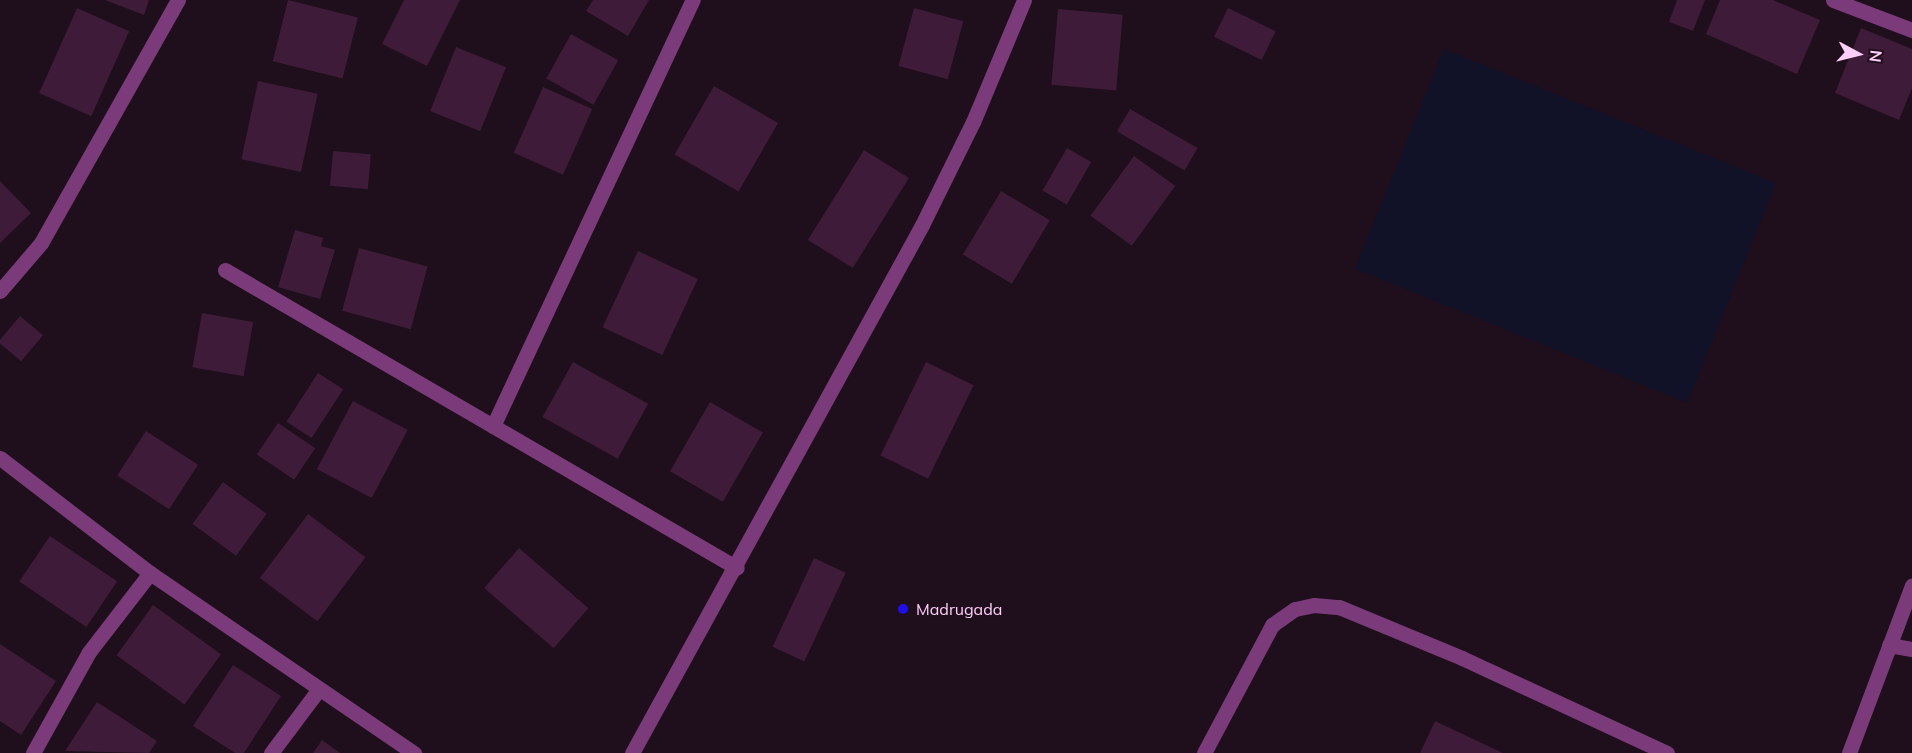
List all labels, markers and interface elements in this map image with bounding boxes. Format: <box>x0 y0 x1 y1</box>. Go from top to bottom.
north arrow <box>1828 24 1888 84</box>
text: N <box>1865 49 1887 63</box>
place label: Madrugada <box>916 599 1002 619</box>
marker: Madrugada <box>894 600 912 618</box>

